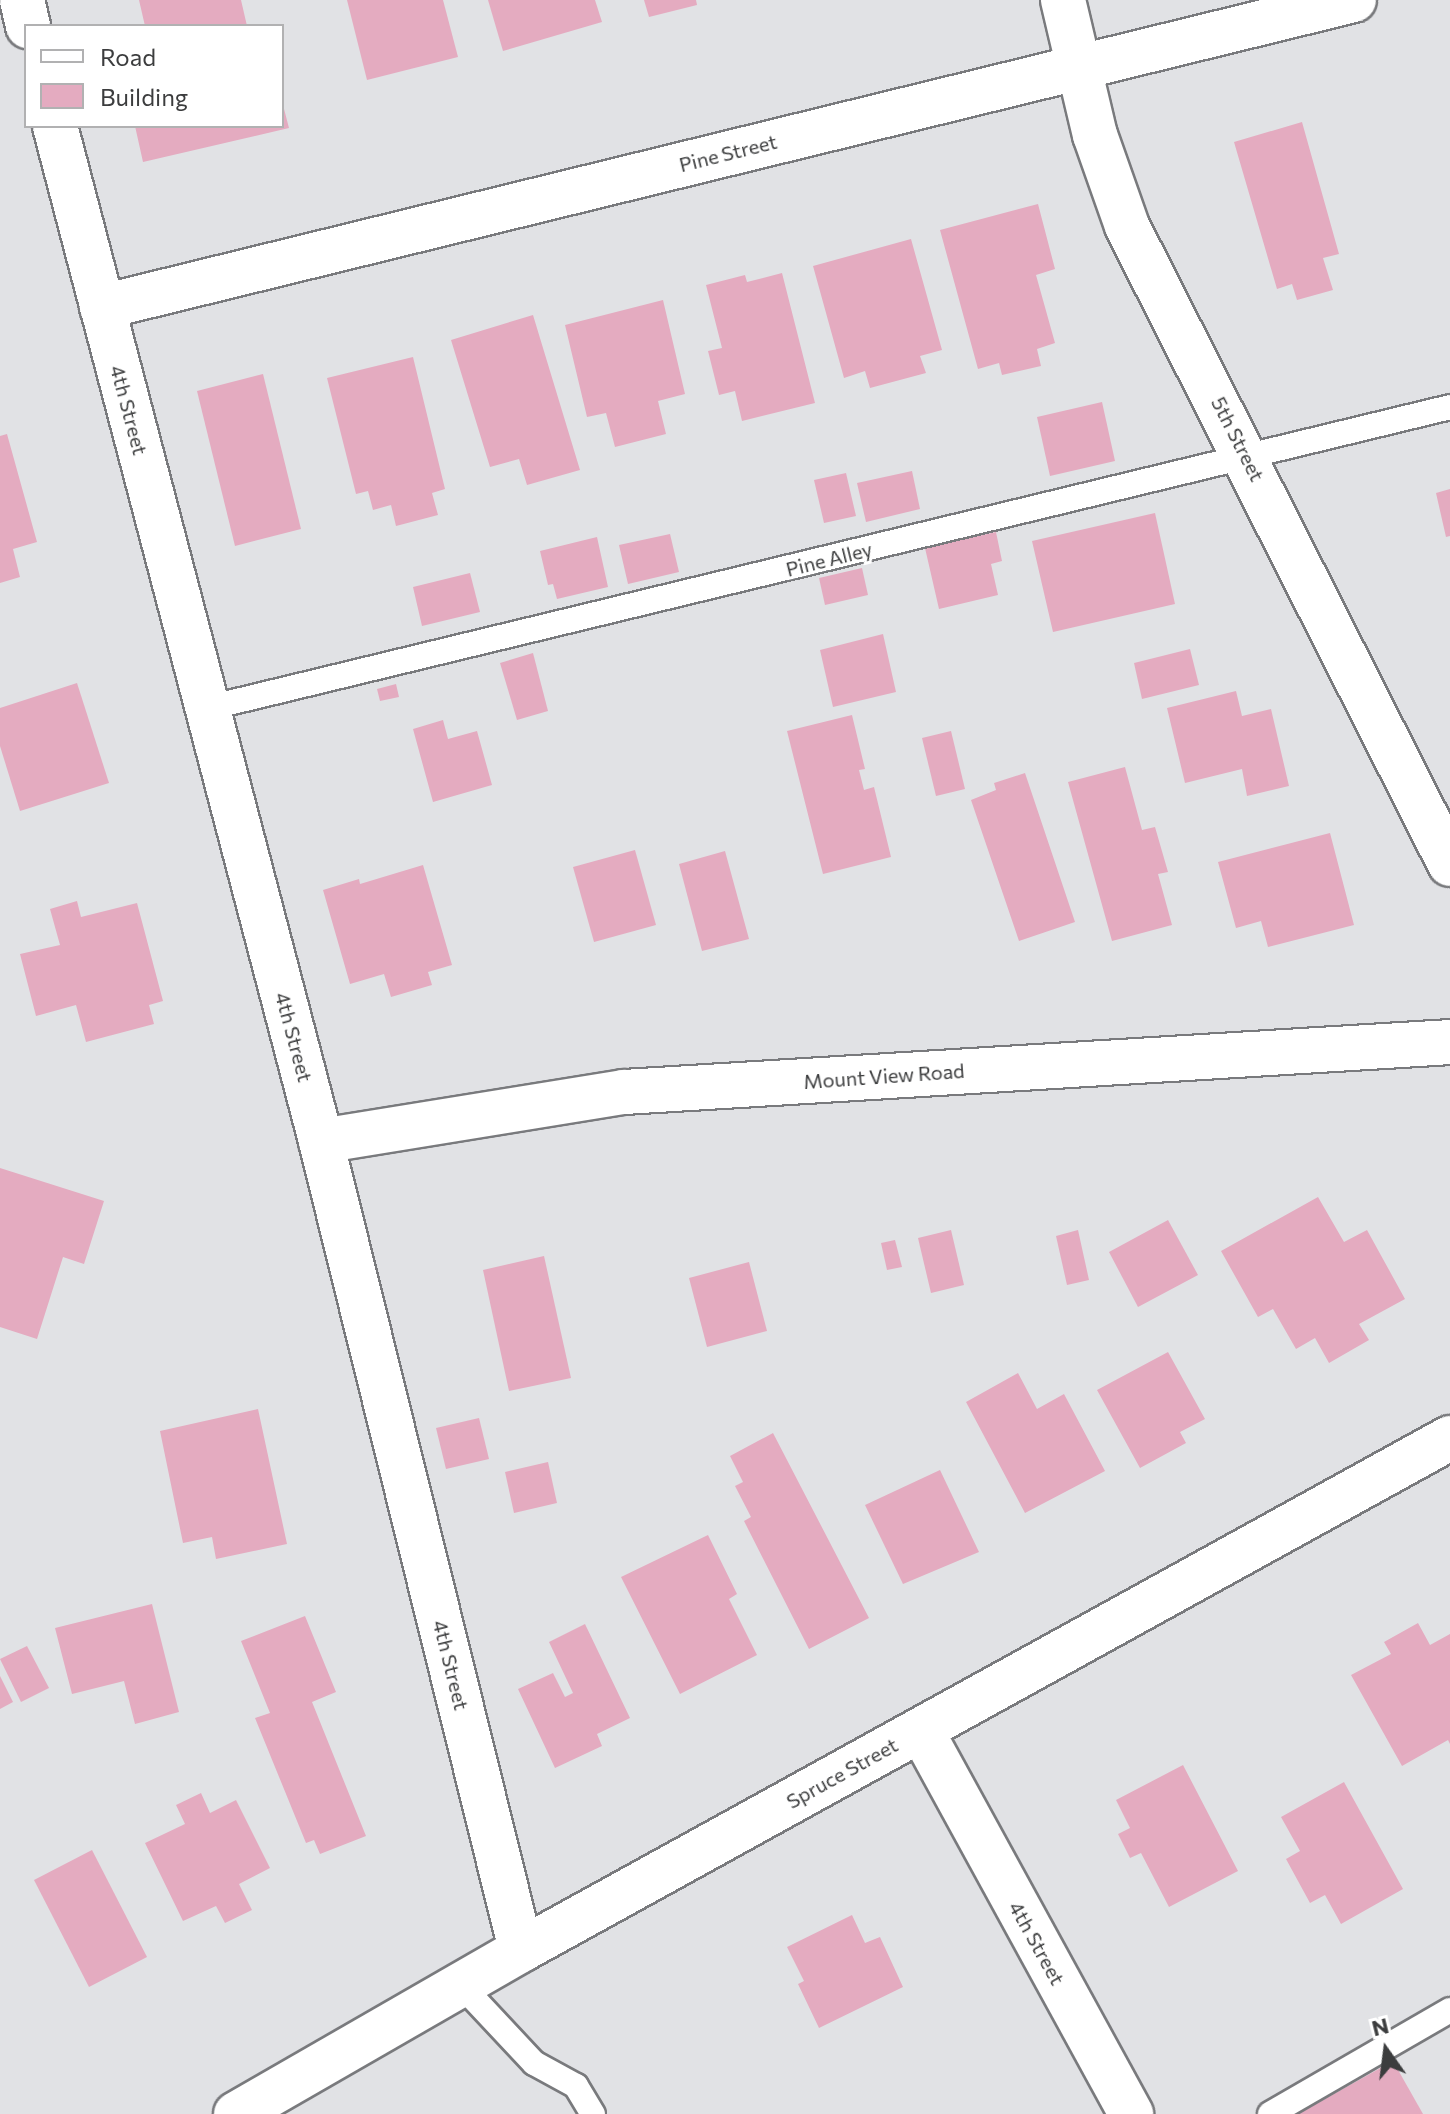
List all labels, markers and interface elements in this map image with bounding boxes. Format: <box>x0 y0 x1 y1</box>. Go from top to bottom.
legend <box>24 24 284 128</box>
text: Road <box>100 42 156 71</box>
text: Building <box>100 82 188 111</box>
street label: Pine Street <box>677 129 779 177</box>
street label: 4th Street <box>106 362 152 458</box>
street label: 5th Street <box>1207 393 1269 485</box>
street label: Pine Alley <box>783 537 875 581</box>
street label: 4th Street <box>271 989 317 1085</box>
street label: Mount View Road <box>803 1058 965 1094</box>
street label: 4th Street <box>428 1617 474 1713</box>
street label: Spruce Street <box>782 1733 902 1813</box>
street label: 4th Street <box>1004 1897 1070 1989</box>
north arrow <box>1346 2010 1426 2090</box>
text: N <box>1369 2011 1391 2041</box>

